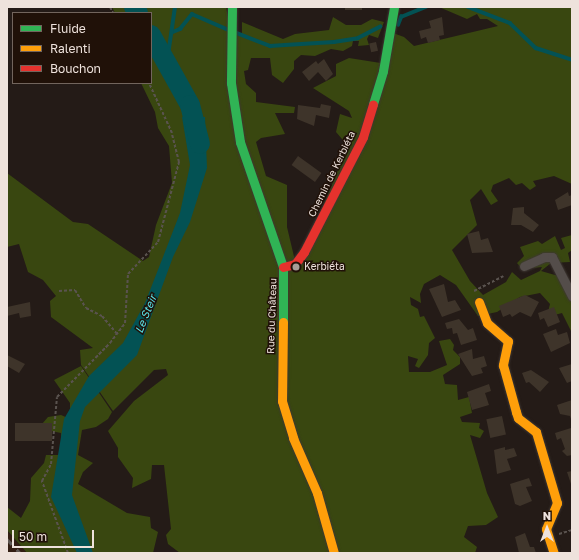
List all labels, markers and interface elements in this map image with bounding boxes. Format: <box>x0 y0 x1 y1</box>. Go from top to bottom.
legend <box>12 12 152 84</box>
text: Fluide <box>50 21 86 36</box>
text: Ralenti <box>50 41 91 56</box>
text: Bouchon <box>50 61 101 76</box>
street label: Chemin de Kerbiéta <box>306 129 358 219</box>
place label: Kerbiéta <box>304 261 345 273</box>
marker: Kerbiéta <box>291 262 301 272</box>
street label: Rue du Château <box>265 278 279 354</box>
water label: Le Steir <box>132 293 160 335</box>
north arrow <box>527 508 567 548</box>
text: N <box>543 509 551 522</box>
scale bar <box>14 522 96 548</box>
text: 50 m <box>19 529 47 544</box>

